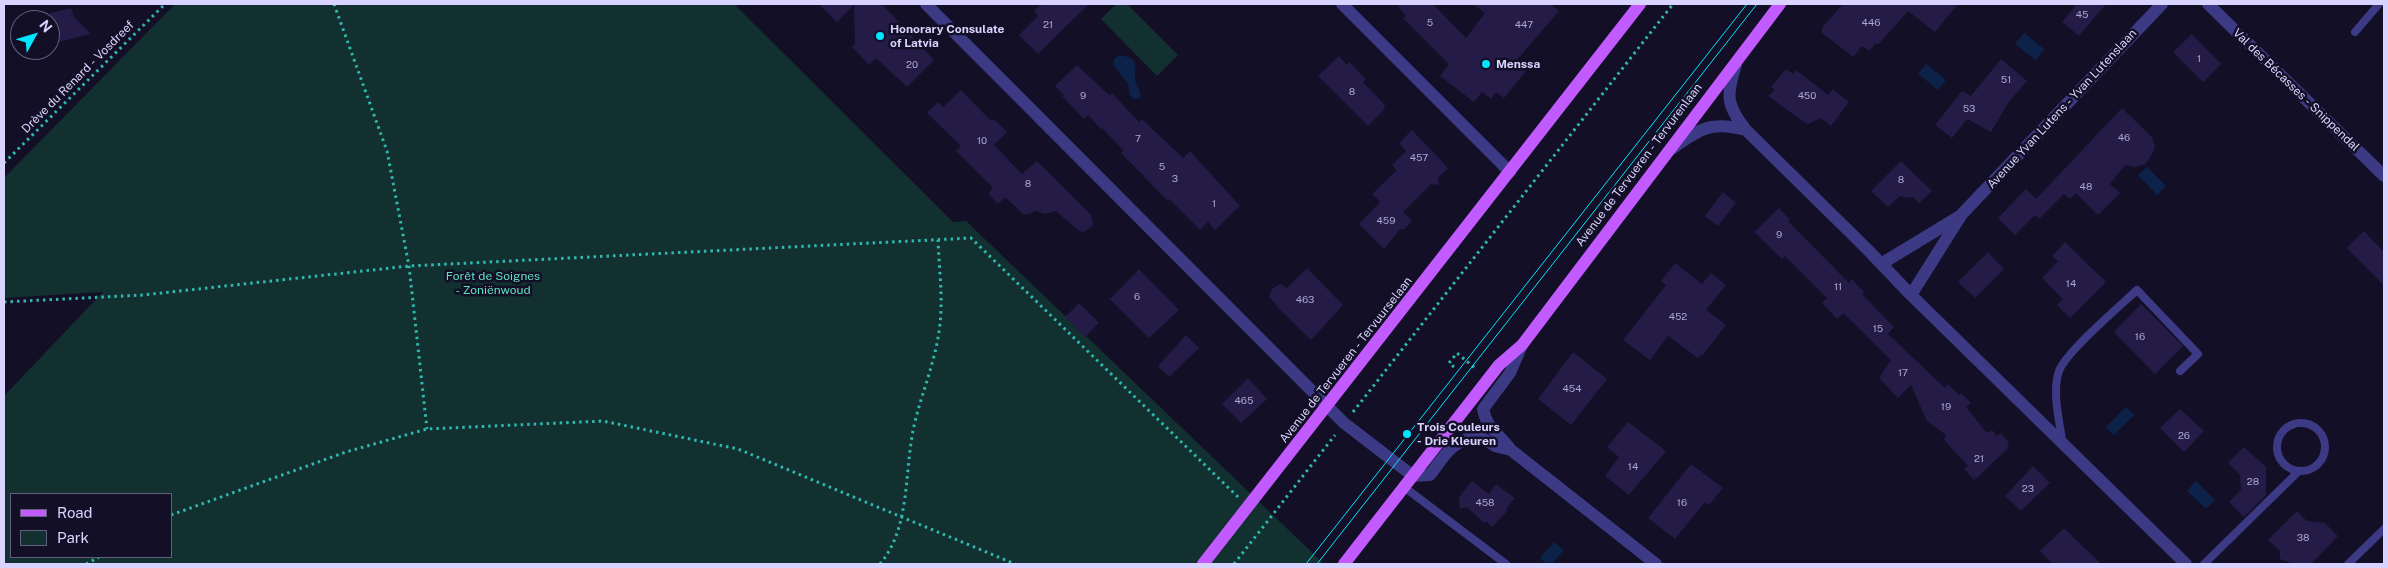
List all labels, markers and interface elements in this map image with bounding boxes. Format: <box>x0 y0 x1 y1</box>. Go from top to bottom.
house number: 45 <box>2076 9 2088 21</box>
north arrow <box>10 10 60 60</box>
text: N <box>36 17 56 35</box>
house number: 5 <box>1427 17 1433 29</box>
house number: 446 <box>1862 17 1880 29</box>
street label: Drève du Renard - Vosdreef <box>19 18 137 136</box>
house number: 21 <box>1043 19 1053 31</box>
house number: 447 <box>1515 19 1533 31</box>
place label: Honorary Consulate of Latvia <box>890 22 1004 50</box>
street label: Avenue Yvan Lutens - Yvan Lutenslaan <box>1984 26 2140 192</box>
street label: Val des Bécasses - Snippendal <box>2230 26 2362 154</box>
marker: Honorary Consulate of Latvia <box>874 30 886 42</box>
house number: 1 <box>2197 53 2201 65</box>
place label: Menssa <box>1496 57 1540 71</box>
marker: Menssa <box>1480 58 1492 70</box>
house number: 20 <box>906 59 918 71</box>
house number: 51 <box>2001 74 2011 86</box>
street label: Avenue de Tervueren - Tervurenlaan <box>1573 81 1705 249</box>
house number: 8 <box>1349 86 1355 98</box>
house number: 9 <box>1080 90 1086 102</box>
house number: 450 <box>1798 90 1816 102</box>
house number: 53 <box>1963 103 1975 115</box>
house number: 46 <box>2118 132 2130 144</box>
house number: 7 <box>1135 133 1141 145</box>
house number: 10 <box>977 135 987 147</box>
house number: 457 <box>1410 152 1428 164</box>
house number: 5 <box>1159 161 1165 173</box>
house number: 3 <box>1172 173 1178 185</box>
house number: 8 <box>1898 174 1904 186</box>
house number: 8 <box>1025 178 1031 190</box>
house number: 48 <box>2080 181 2092 193</box>
house number: 1 <box>1212 198 1216 210</box>
house number: 459 <box>1377 215 1395 227</box>
house number: 9 <box>1776 229 1782 241</box>
park label: Forêt de Soignes - Zoniënwoud <box>446 269 540 297</box>
street label: Avenue de Tervueren - Tervuurselaan <box>1277 274 1415 446</box>
house number: 14 <box>2066 278 2076 290</box>
house number: 11 <box>1834 281 1842 293</box>
house number: 6 <box>1134 291 1140 303</box>
house number: 463 <box>1296 294 1314 306</box>
house number: 452 <box>1669 311 1687 323</box>
house number: 15 <box>1873 323 1883 335</box>
house number: 16 <box>2135 331 2145 343</box>
house number: 17 <box>1898 367 1908 379</box>
house number: 454 <box>1563 383 1581 395</box>
house number: 465 <box>1235 395 1253 407</box>
house number: 19 <box>1941 401 1951 413</box>
place label: Trois Couleurs - Drie Kleuren <box>1417 420 1500 448</box>
marker: Trois Couleurs - Drie Kleuren <box>1401 428 1413 440</box>
house number: 26 <box>2178 430 2190 442</box>
house number: 21 <box>1974 453 1984 465</box>
house number: 14 <box>1628 461 1638 473</box>
house number: 28 <box>2247 476 2259 488</box>
house number: 23 <box>2022 483 2034 495</box>
legend <box>10 493 172 558</box>
house number: 458 <box>1475 497 1495 509</box>
house number: 16 <box>1677 497 1687 509</box>
text: Road <box>57 504 93 521</box>
text: Park <box>57 529 89 546</box>
house number: 38 <box>2297 532 2309 544</box>

